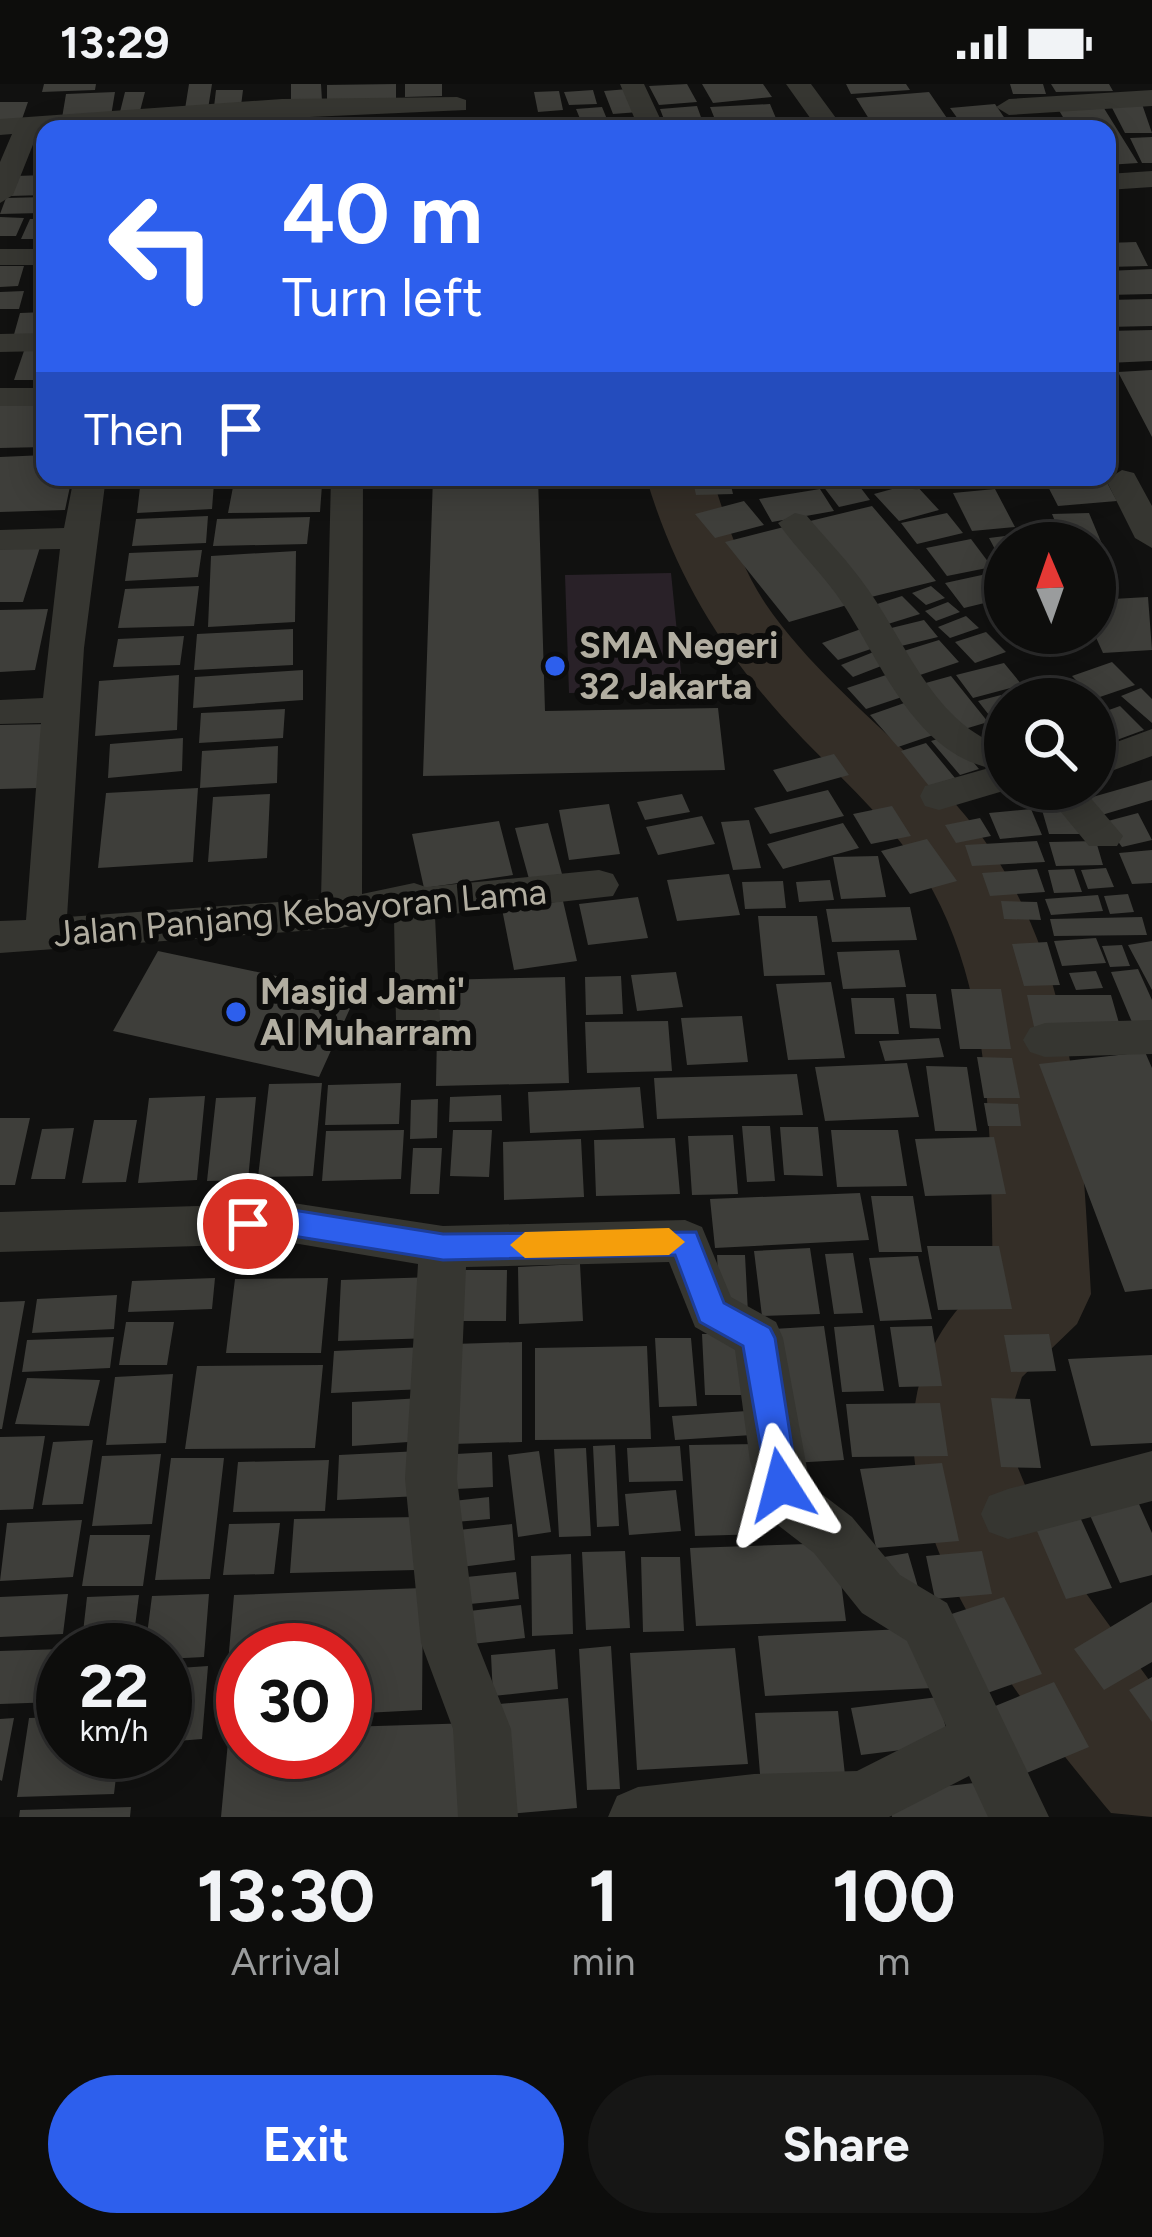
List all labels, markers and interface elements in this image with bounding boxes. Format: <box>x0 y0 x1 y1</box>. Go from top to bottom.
text: 13:29 <box>60 15 170 69</box>
text: 40 m <box>282 163 483 264</box>
icon: left <box>84 168 240 324</box>
text: Turn left <box>282 265 483 330</box>
icon: arrive <box>208 396 274 462</box>
text: Then <box>84 402 184 456</box>
north arrow <box>984 522 1116 654</box>
map controls <box>984 522 1116 810</box>
place label: SMA Negeri 32 Jakarta <box>579 624 778 708</box>
marker: SMA Negeri 32 Jakarta <box>542 653 568 679</box>
button: search <box>984 678 1116 810</box>
street label: Jalan Panjang Kebayoran Lama <box>52 870 548 955</box>
place label: Masjid Jami' Al Muharram <box>260 970 472 1054</box>
marker: Masjid Jami' Al Muharram <box>223 999 249 1025</box>
pin <box>197 1173 299 1275</box>
icon: arrive <box>215 1191 281 1257</box>
position arrow <box>718 1422 844 1548</box>
speed limit sign: 30 <box>216 1623 372 1779</box>
text: 22 <box>79 1650 149 1722</box>
text: km/h <box>80 1712 148 1749</box>
text: 13:30 <box>196 1853 375 1939</box>
text: 1 <box>588 1853 619 1939</box>
text: 100 <box>832 1853 956 1939</box>
text: Arrival <box>231 1938 341 1985</box>
text: min <box>572 1938 636 1985</box>
text: m <box>877 1938 910 1985</box>
button: Exit <box>48 2075 564 2213</box>
button: Share <box>588 2075 1104 2213</box>

